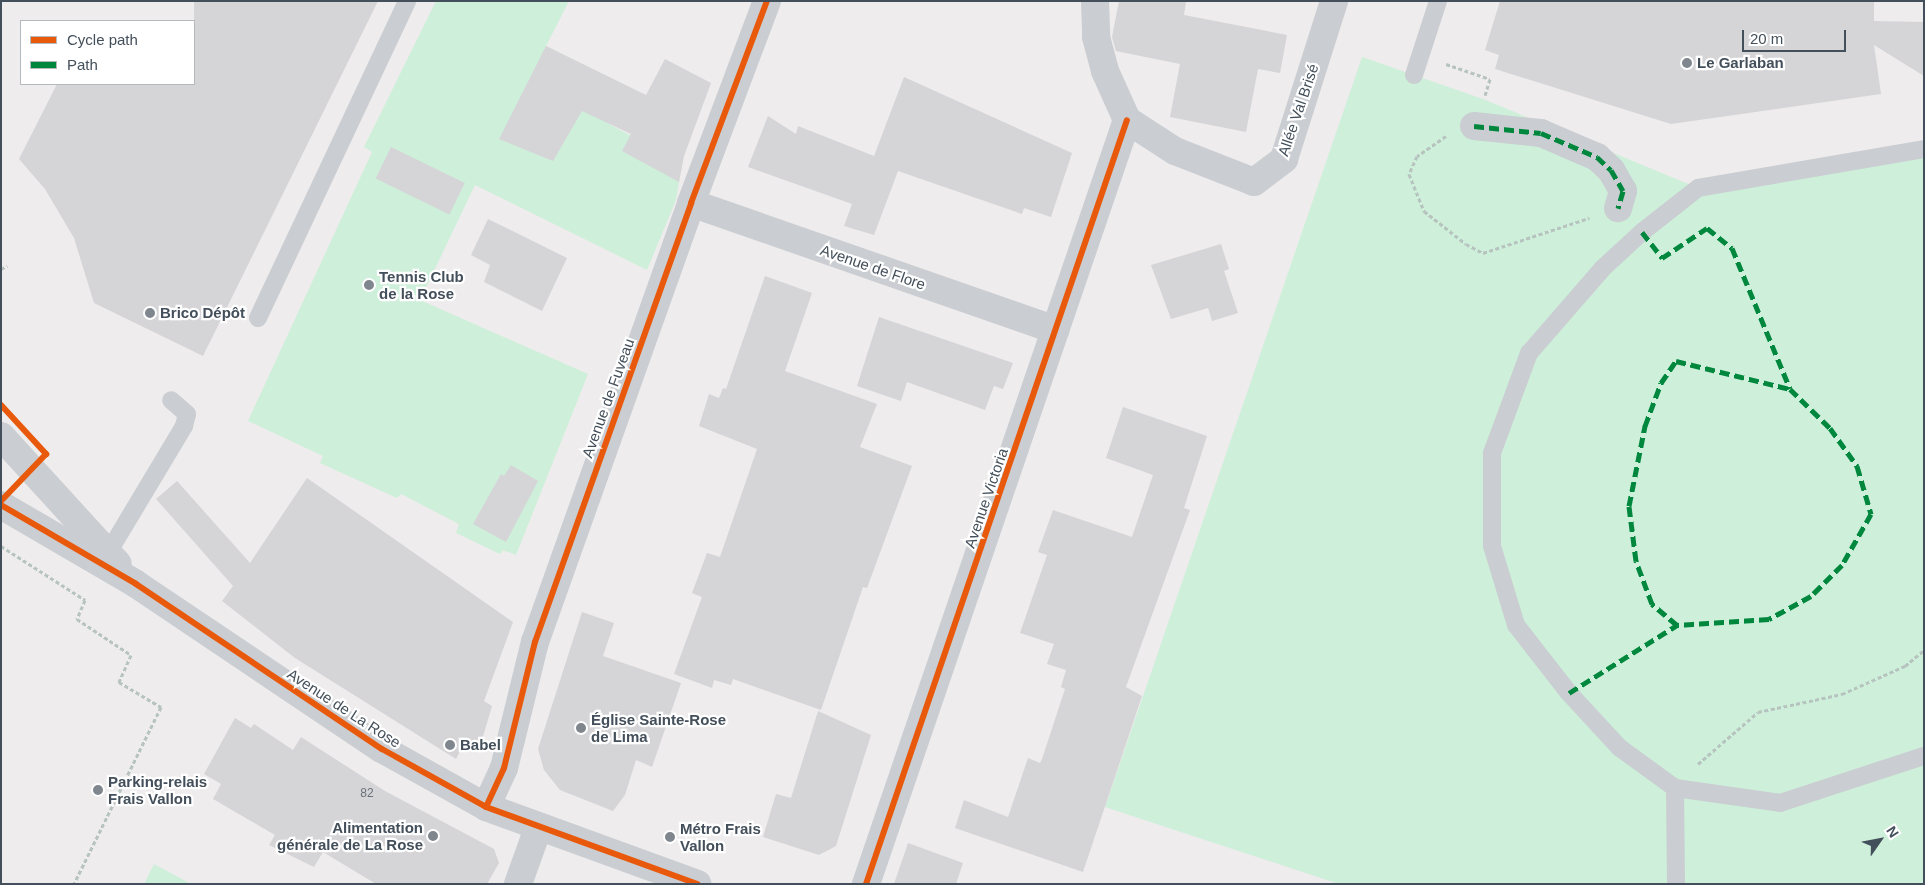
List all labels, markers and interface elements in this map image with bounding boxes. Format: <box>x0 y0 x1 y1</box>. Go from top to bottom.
legend <box>20 20 195 85</box>
scale bar <box>1745 20 1849 52</box>
text: 20 m <box>1750 30 1783 47</box>
text: Cycle path <box>67 31 138 48</box>
place label: Le Garlaban <box>1697 54 1784 72</box>
text: Path <box>67 56 98 73</box>
marker: Le Garlaban <box>1681 57 1693 69</box>
street label: Allée Val Brisé <box>1274 61 1322 159</box>
street label: Avenue de Flore <box>818 241 928 293</box>
place label: Tennis Club de la Rose <box>379 267 464 302</box>
marker: Tennis Club de la Rose <box>363 279 375 291</box>
place label: Brico Dépôt <box>160 304 245 322</box>
marker: Brico Dépôt <box>144 307 156 319</box>
street label: Avenue de Fuveau <box>578 336 638 460</box>
street label: Avenue Victoria <box>960 446 1012 550</box>
street label: Avenue de La Rose <box>284 665 404 751</box>
place label: Église Sainte-Rose de Lima <box>591 710 726 745</box>
marker: Église Sainte-Rose de Lima <box>575 722 587 734</box>
place label: Babel <box>460 736 501 754</box>
marker: Babel <box>444 739 456 751</box>
place label: Parking-relais Frais Vallon <box>108 772 207 807</box>
marker: Parking-relais Frais Vallon <box>92 784 104 796</box>
house number: 82 <box>360 787 374 801</box>
north arrow <box>1855 815 1905 865</box>
place label: Alimentation générale de La Rose <box>277 818 423 853</box>
place label: Métro Frais Vallon <box>680 819 761 854</box>
text: N <box>1883 823 1902 840</box>
marker: Alimentation générale de La Rose <box>427 830 439 842</box>
marker: Métro Frais Vallon <box>664 831 676 843</box>

